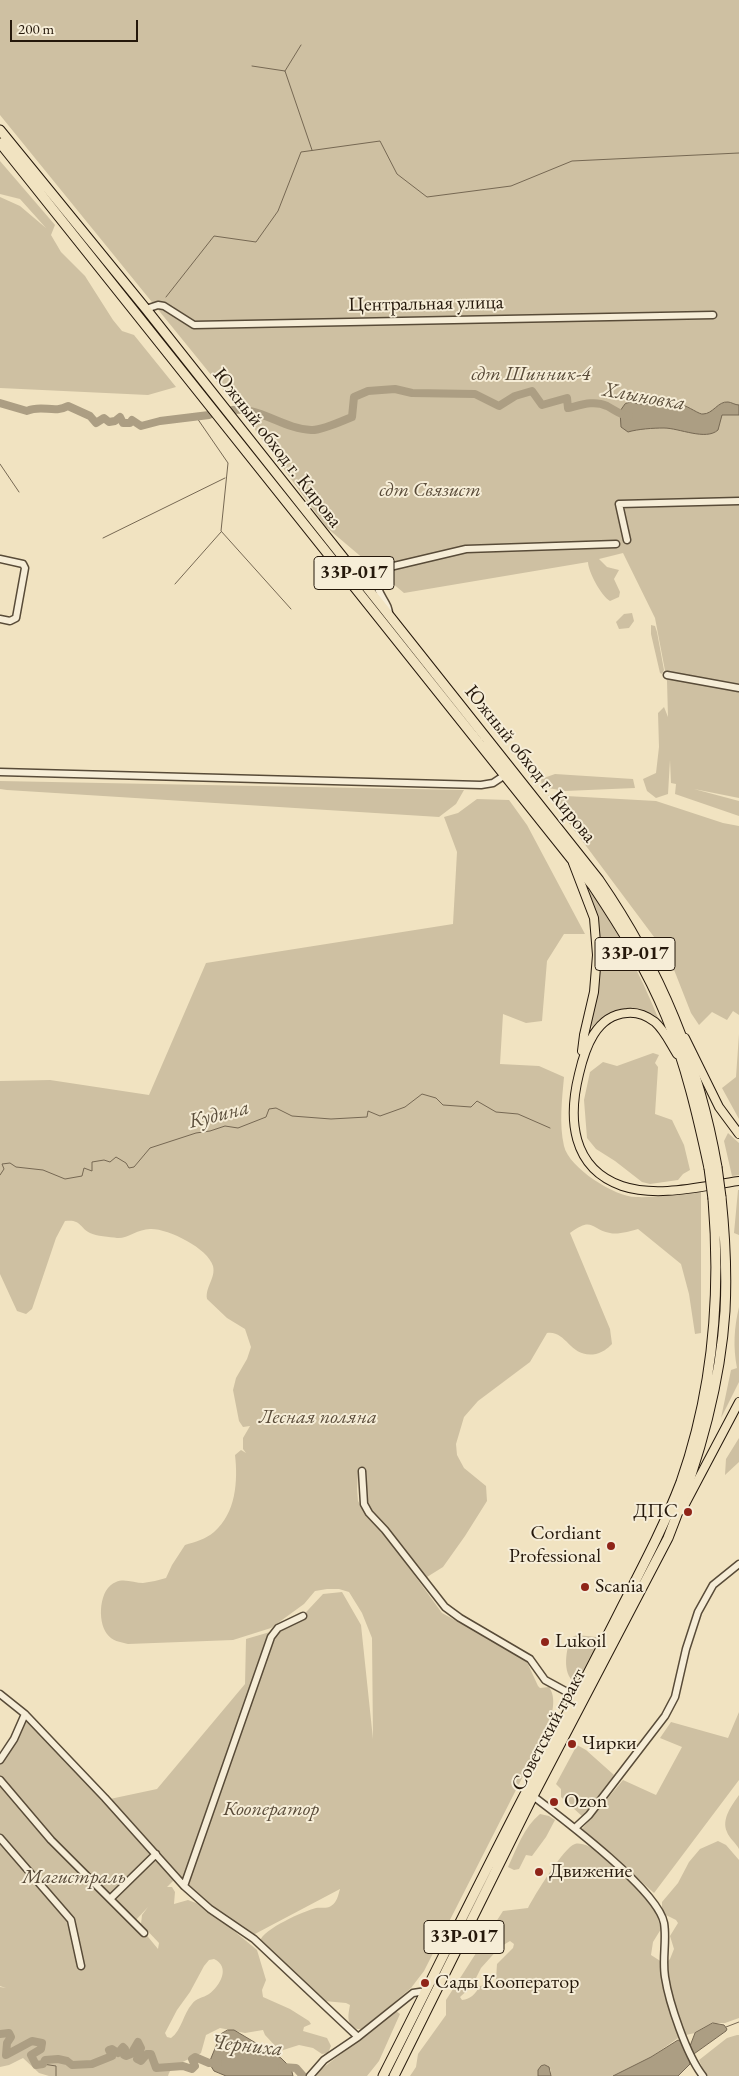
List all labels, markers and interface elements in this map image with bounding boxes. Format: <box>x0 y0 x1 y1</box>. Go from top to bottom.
scale bar <box>12 10 140 42</box>
text: 200 m <box>18 19 54 38</box>
street label: Центральная улица <box>348 291 504 317</box>
street label: Южный обход г. Кирова <box>207 363 347 533</box>
park label: сдт Шинник-4 <box>471 363 591 387</box>
water label: Хлыновка <box>601 377 687 417</box>
park label: сдт Связист <box>379 479 481 503</box>
road number: 33Р-017 <box>314 556 394 590</box>
street label: Южный обход г. Кирова <box>459 680 601 848</box>
road number: 33Р-017 <box>595 938 675 971</box>
water label: Кудина <box>186 1095 252 1135</box>
park label: Лесная поляна <box>259 1406 377 1430</box>
place label: ДПС <box>633 1500 678 1524</box>
marker: ДПС <box>682 1506 694 1518</box>
place label: Cordiant Professional <box>509 1522 601 1569</box>
marker: Cordiant Professional <box>605 1540 617 1552</box>
place label: Scania <box>595 1575 644 1599</box>
marker: Scania <box>579 1581 591 1593</box>
place label: Lukoil <box>555 1630 606 1654</box>
marker: Lukoil <box>539 1636 551 1648</box>
street label: Советский тракт <box>507 1665 591 1795</box>
place label: Чирки <box>582 1732 637 1756</box>
marker: Чирки <box>566 1738 578 1750</box>
place label: Ozon <box>564 1790 607 1814</box>
marker: Ozon <box>548 1796 560 1808</box>
park label: Кооператор <box>223 1798 319 1822</box>
place label: Движение <box>549 1860 632 1884</box>
park label: Магистраль <box>22 1866 126 1890</box>
marker: Движение <box>533 1866 545 1878</box>
road number: 33Р-017 <box>424 1920 504 1954</box>
place label: Сады Кооператор <box>435 1971 579 1995</box>
marker: Сады Кооператор <box>419 1977 431 1989</box>
water label: Черниха <box>210 2030 284 2062</box>

